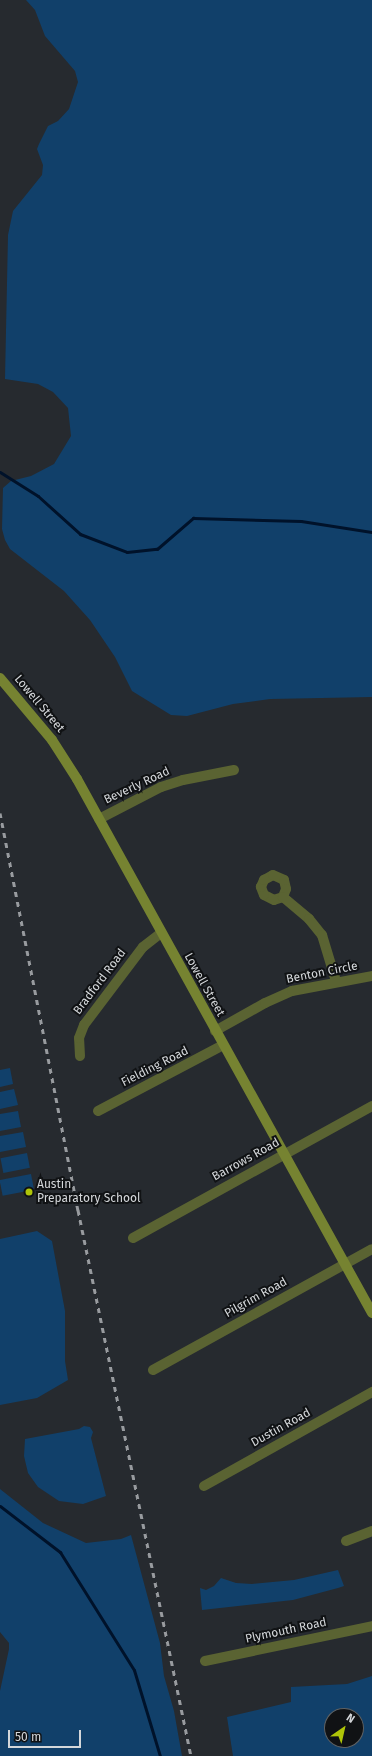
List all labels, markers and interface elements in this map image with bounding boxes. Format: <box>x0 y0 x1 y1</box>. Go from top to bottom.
street label: Lowell Street <box>11 672 67 736</box>
street label: Beverly Road <box>102 764 172 808</box>
street label: Bradford Road <box>71 946 129 1018</box>
street label: Lowell Street <box>181 951 227 1019</box>
street label: Benton Circle <box>285 959 359 987</box>
street label: Fielding Road <box>119 1044 191 1090</box>
street label: Barrows Road <box>210 1136 282 1184</box>
place label: Austin Preparatory School <box>37 1178 141 1206</box>
marker: Austin Preparatory School <box>24 1187 34 1197</box>
street label: Pilgrim Road <box>222 1275 290 1321</box>
street label: Dustin Road <box>249 1406 313 1450</box>
street label: Plymouth Road <box>244 1615 328 1647</box>
north arrow <box>324 1708 364 1748</box>
text: N <box>344 1711 357 1726</box>
scale bar <box>10 1722 83 1748</box>
text: 50 m <box>15 1730 41 1744</box>

